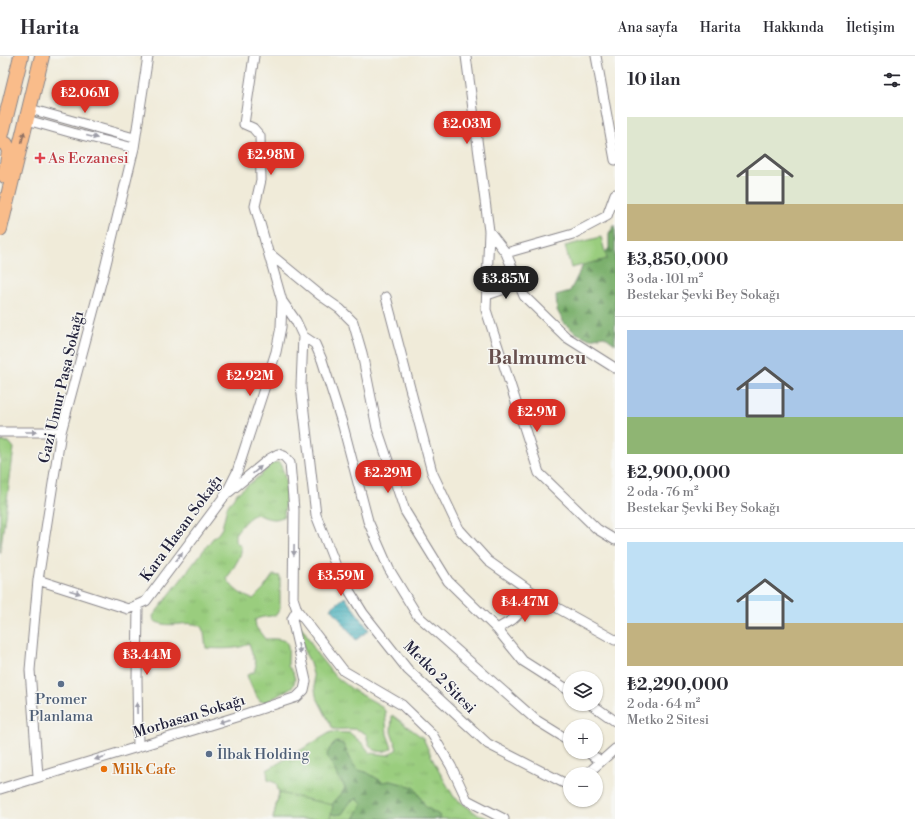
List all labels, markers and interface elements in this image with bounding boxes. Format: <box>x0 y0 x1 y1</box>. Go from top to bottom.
text: Harita <box>20 16 79 40</box>
text: Ana sayfa <box>618 19 678 37</box>
text: Harita <box>700 19 741 37</box>
text: Hakkında <box>763 19 824 37</box>
text: İletişim <box>846 19 895 37</box>
text: 10 ilan <box>627 69 680 91</box>
icon: filters <box>881 69 903 91</box>
pin: ₺2.06M <box>52 80 118 114</box>
text: ₺2.06M <box>61 85 109 101</box>
pin: ₺2.03M <box>434 111 500 145</box>
text: ₺2.03M <box>443 116 491 132</box>
one-way arrow <box>20 131 26 143</box>
one-way arrow <box>86 135 98 141</box>
pin: ₺2.98M <box>238 142 304 176</box>
icon: home <box>729 143 801 215</box>
text: ₺2.98M <box>247 147 295 163</box>
place label: As Eczanesi <box>47 149 129 168</box>
marker: As Eczanesi <box>35 153 45 163</box>
text: ₺3,850,000 <box>627 249 728 271</box>
pin: ₺3.85M <box>473 266 539 300</box>
text: ₺3.85M <box>482 271 530 287</box>
text: 3 oda · 101 m² <box>627 271 703 287</box>
text: Bestekar Şevki Bey Sokağı <box>627 287 780 303</box>
street label: Gazi Umur Paşa Sokağı <box>35 309 88 465</box>
district label: Balmumcu <box>488 346 587 370</box>
icon: home <box>729 356 801 428</box>
pin: ₺2.92M <box>217 363 283 397</box>
text: ₺2.92M <box>226 368 274 384</box>
pin: ₺2.9M <box>509 399 565 433</box>
text: ₺2.9M <box>517 404 557 420</box>
one-way arrow <box>25 429 38 435</box>
pin: ₺2.29M <box>355 460 421 494</box>
text: ₺2,900,000 <box>627 462 730 484</box>
text: ₺2.29M <box>364 465 412 481</box>
one-way arrow <box>252 466 261 475</box>
street label: Kara Hasan Sokağı <box>136 471 227 586</box>
text: 2 oda · 76 m² <box>627 484 699 500</box>
text: Bestekar Şevki Bey Sokağı <box>627 500 780 516</box>
one-way arrow <box>291 544 297 557</box>
one-way arrow <box>174 552 183 563</box>
pin: ₺3.59M <box>308 563 374 597</box>
text: ₺3.59M <box>317 568 365 584</box>
icon: home <box>729 568 801 640</box>
one-way arrow <box>69 589 81 595</box>
pin: ₺4.47M <box>492 589 558 623</box>
text: ₺4.47M <box>501 594 549 610</box>
street label: Metko 2 Sitesi <box>399 637 480 718</box>
one-way arrow <box>296 641 302 654</box>
pin: ₺3.44M <box>114 642 180 676</box>
text: ₺3.44M <box>123 647 171 663</box>
map controls <box>563 671 603 807</box>
button: layers <box>563 671 603 711</box>
text: ₺2,290,000 <box>627 674 729 696</box>
marker: Promer Planlama <box>56 679 66 689</box>
place label: Promer Planlama <box>29 690 93 726</box>
street label: Morbasan Sokağı <box>131 690 247 743</box>
text: 2 oda · 64 m² <box>627 696 700 712</box>
one-way arrow <box>134 701 140 714</box>
text: Metko 2 Sitesi <box>627 712 709 728</box>
one-way arrow <box>218 718 230 724</box>
button: + <box>563 719 603 759</box>
place label: İlbak Holding <box>217 744 309 764</box>
marker: İlbak Holding <box>204 749 214 759</box>
one-way arrow <box>93 755 105 761</box>
place label: Milk Cafe <box>112 760 176 779</box>
marker: Milk Cafe <box>99 764 109 774</box>
button: − <box>563 767 603 807</box>

